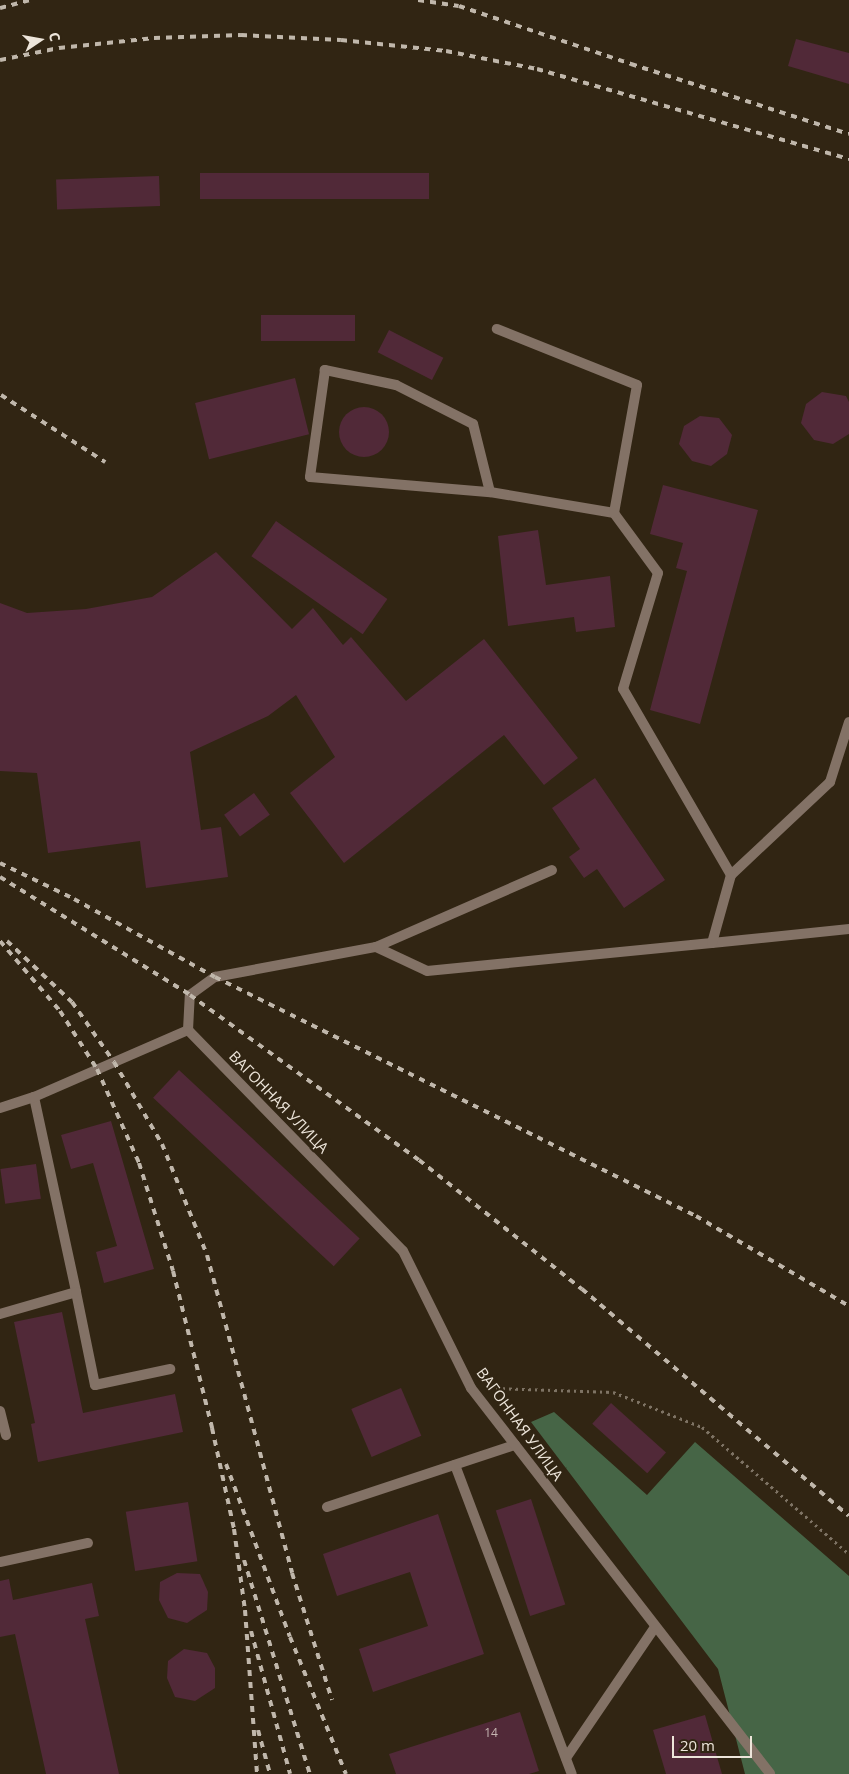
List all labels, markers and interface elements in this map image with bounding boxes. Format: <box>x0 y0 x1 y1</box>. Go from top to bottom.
north arrow <box>15 15 65 65</box>
text: С <box>45 30 65 43</box>
street label: ВАГОННАЯ УЛИЦА <box>226 1047 332 1157</box>
street label: ВАГОННАЯ УЛИЦА <box>473 1364 567 1484</box>
house number: 14 <box>484 1726 498 1740</box>
scale bar <box>674 1726 754 1758</box>
text: 20 m <box>680 1735 715 1755</box>

